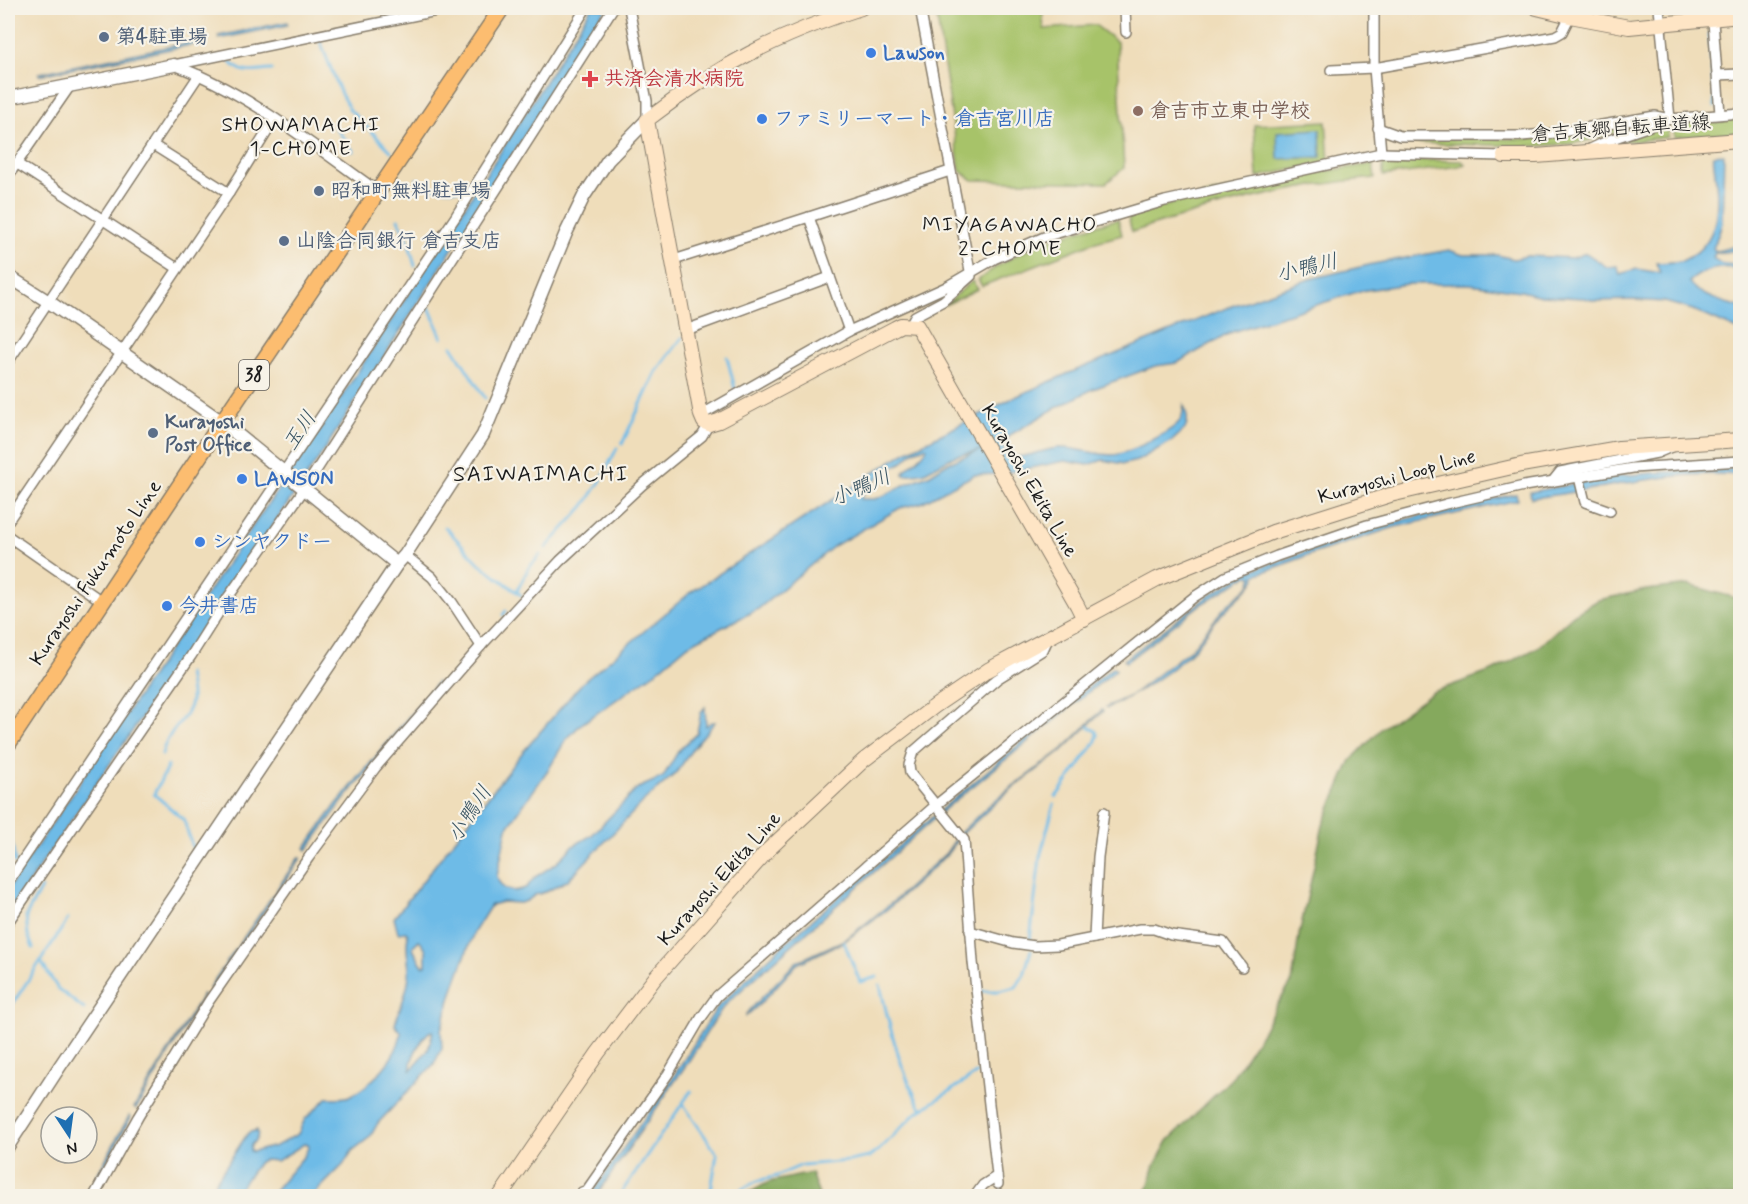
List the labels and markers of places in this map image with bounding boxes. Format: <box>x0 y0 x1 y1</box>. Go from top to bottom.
place label: 第4駐車場 <box>116 24 208 51</box>
marker: 第4駐車場 <box>97 30 111 44</box>
place label: Lawson <box>883 40 945 67</box>
marker: Lawson <box>864 46 878 60</box>
place label: 共済会清水病院 <box>604 66 744 93</box>
marker: 共済会清水病院 <box>581 70 599 88</box>
place label: 倉吉市立東中学校 <box>1150 98 1310 125</box>
marker: 倉吉市立東中学校 <box>1131 104 1145 118</box>
place label: ファミリーマート・倉吉宮川店 <box>774 106 1055 133</box>
marker: ファミリーマート・倉吉宮川店 <box>755 112 769 126</box>
place label: 昭和町無料駐車場 <box>331 178 491 205</box>
marker: 昭和町無料駐車場 <box>312 184 326 198</box>
place label: 山陰合同銀行 倉吉支店 <box>296 228 501 255</box>
marker: 山陰合同銀行 倉吉支店 <box>277 234 291 248</box>
place label: Kurayoshi Post Office <box>165 409 252 459</box>
marker: Kurayoshi Post Office <box>146 426 160 440</box>
place label: LAWSON <box>254 466 334 493</box>
marker: LAWSON <box>235 472 249 486</box>
place label: シンヤクドー <box>212 529 332 556</box>
marker: シンヤクドー <box>193 535 207 549</box>
place label: 今井書店 <box>179 593 259 620</box>
marker: 今井書店 <box>160 599 174 613</box>

